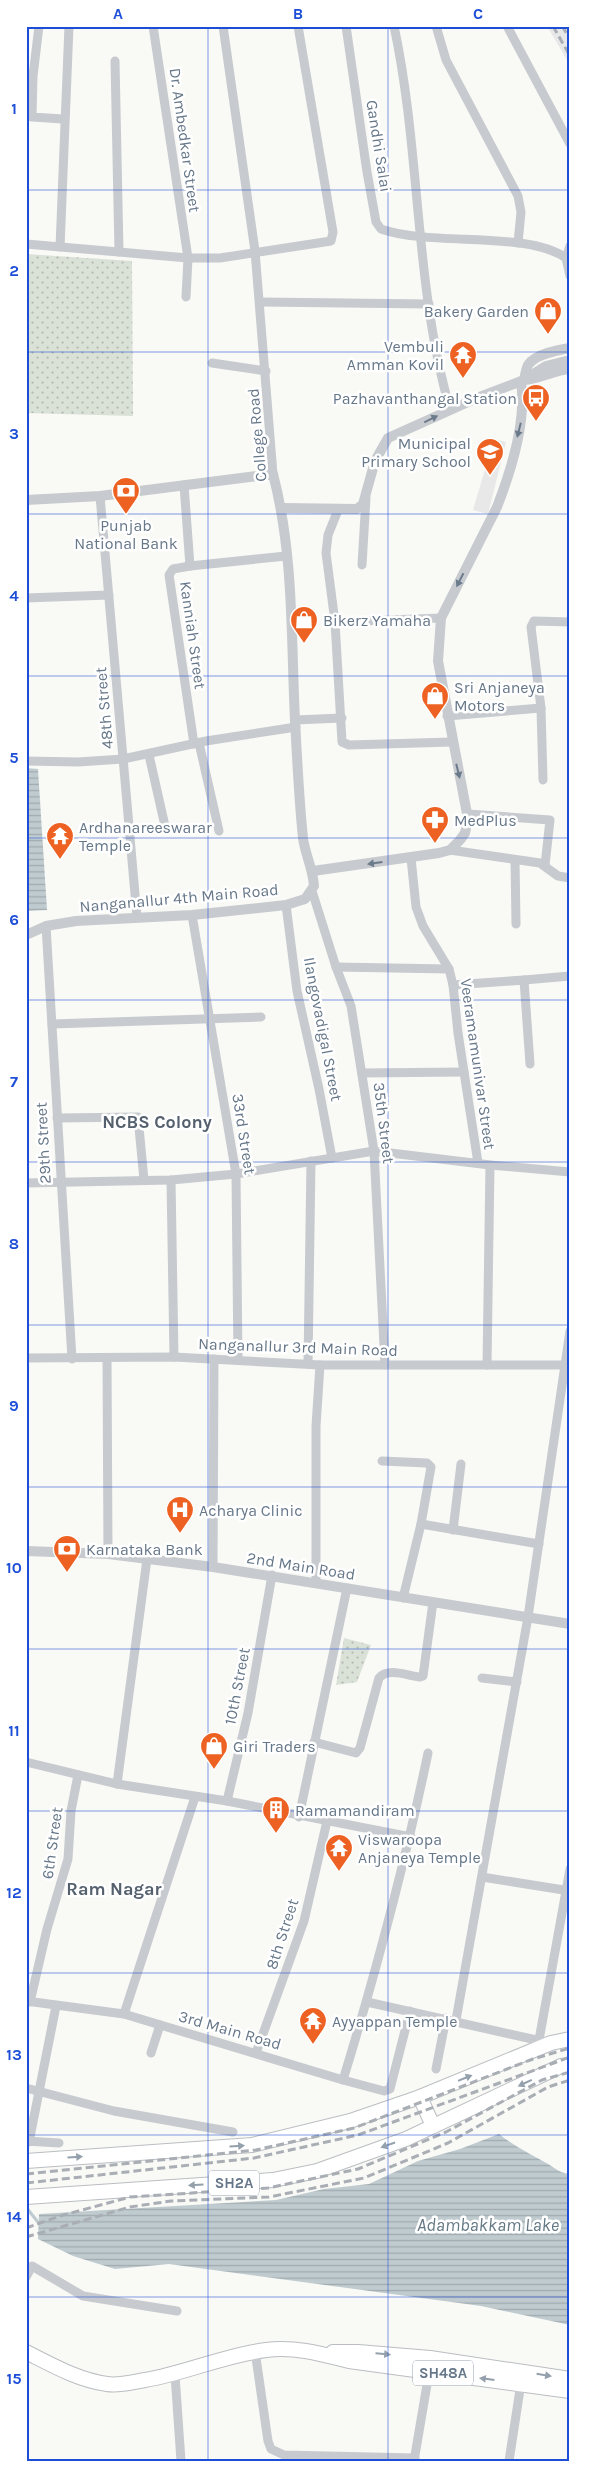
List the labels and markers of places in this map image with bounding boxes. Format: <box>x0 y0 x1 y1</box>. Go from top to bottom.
shop icon: Bakery Garden <box>533 296 563 335</box>
place label: Bakery Garden <box>424 302 529 321</box>
place label: Vembuli Amman Kovil <box>347 337 444 374</box>
temple icon: Vembuli Amman Kovil <box>448 340 478 379</box>
bus stop icon: Pazhavanthangal Station <box>521 383 551 422</box>
place label: Pazhavanthangal Station <box>333 389 517 408</box>
place label: Municipal Primary School <box>361 434 471 471</box>
school or university icon: Municipal Primary School <box>475 437 505 476</box>
bank icon: Punjab National Bank <box>111 476 141 515</box>
place label: Punjab National Bank <box>74 516 178 553</box>
shop icon: Bikerz Yamaha <box>289 605 319 644</box>
place label: Bikerz Yamaha <box>323 611 431 630</box>
place label: Sri Anjaneya Motors <box>454 678 545 715</box>
shop icon: Sri Anjaneya Motors <box>420 681 450 720</box>
pharmacy icon: MedPlus <box>420 805 450 844</box>
place label: MedPlus <box>454 811 517 830</box>
place label: Ardhanareeswarar Temple <box>79 818 212 855</box>
temple icon: Ardhanareeswarar Temple <box>45 821 75 860</box>
hospital icon: Acharya Clinic <box>165 1495 195 1534</box>
place label: Acharya Clinic <box>199 1501 303 1520</box>
bank icon: Karnataka Bank <box>52 1534 82 1573</box>
place label: Karnataka Bank <box>86 1540 203 1559</box>
shop icon: Giri Traders <box>199 1731 229 1770</box>
place label: Giri Traders <box>233 1737 316 1756</box>
building icon: Ramamandiram <box>261 1795 291 1834</box>
place label: Ramamandiram <box>295 1801 415 1820</box>
place label: Viswaroopa Anjaneya Temple <box>358 1830 481 1867</box>
temple icon: Viswaroopa Anjaneya Temple <box>324 1833 354 1872</box>
temple icon: Ayyappan Temple <box>298 2006 328 2045</box>
place label: Ayyappan Temple <box>332 2012 457 2031</box>

